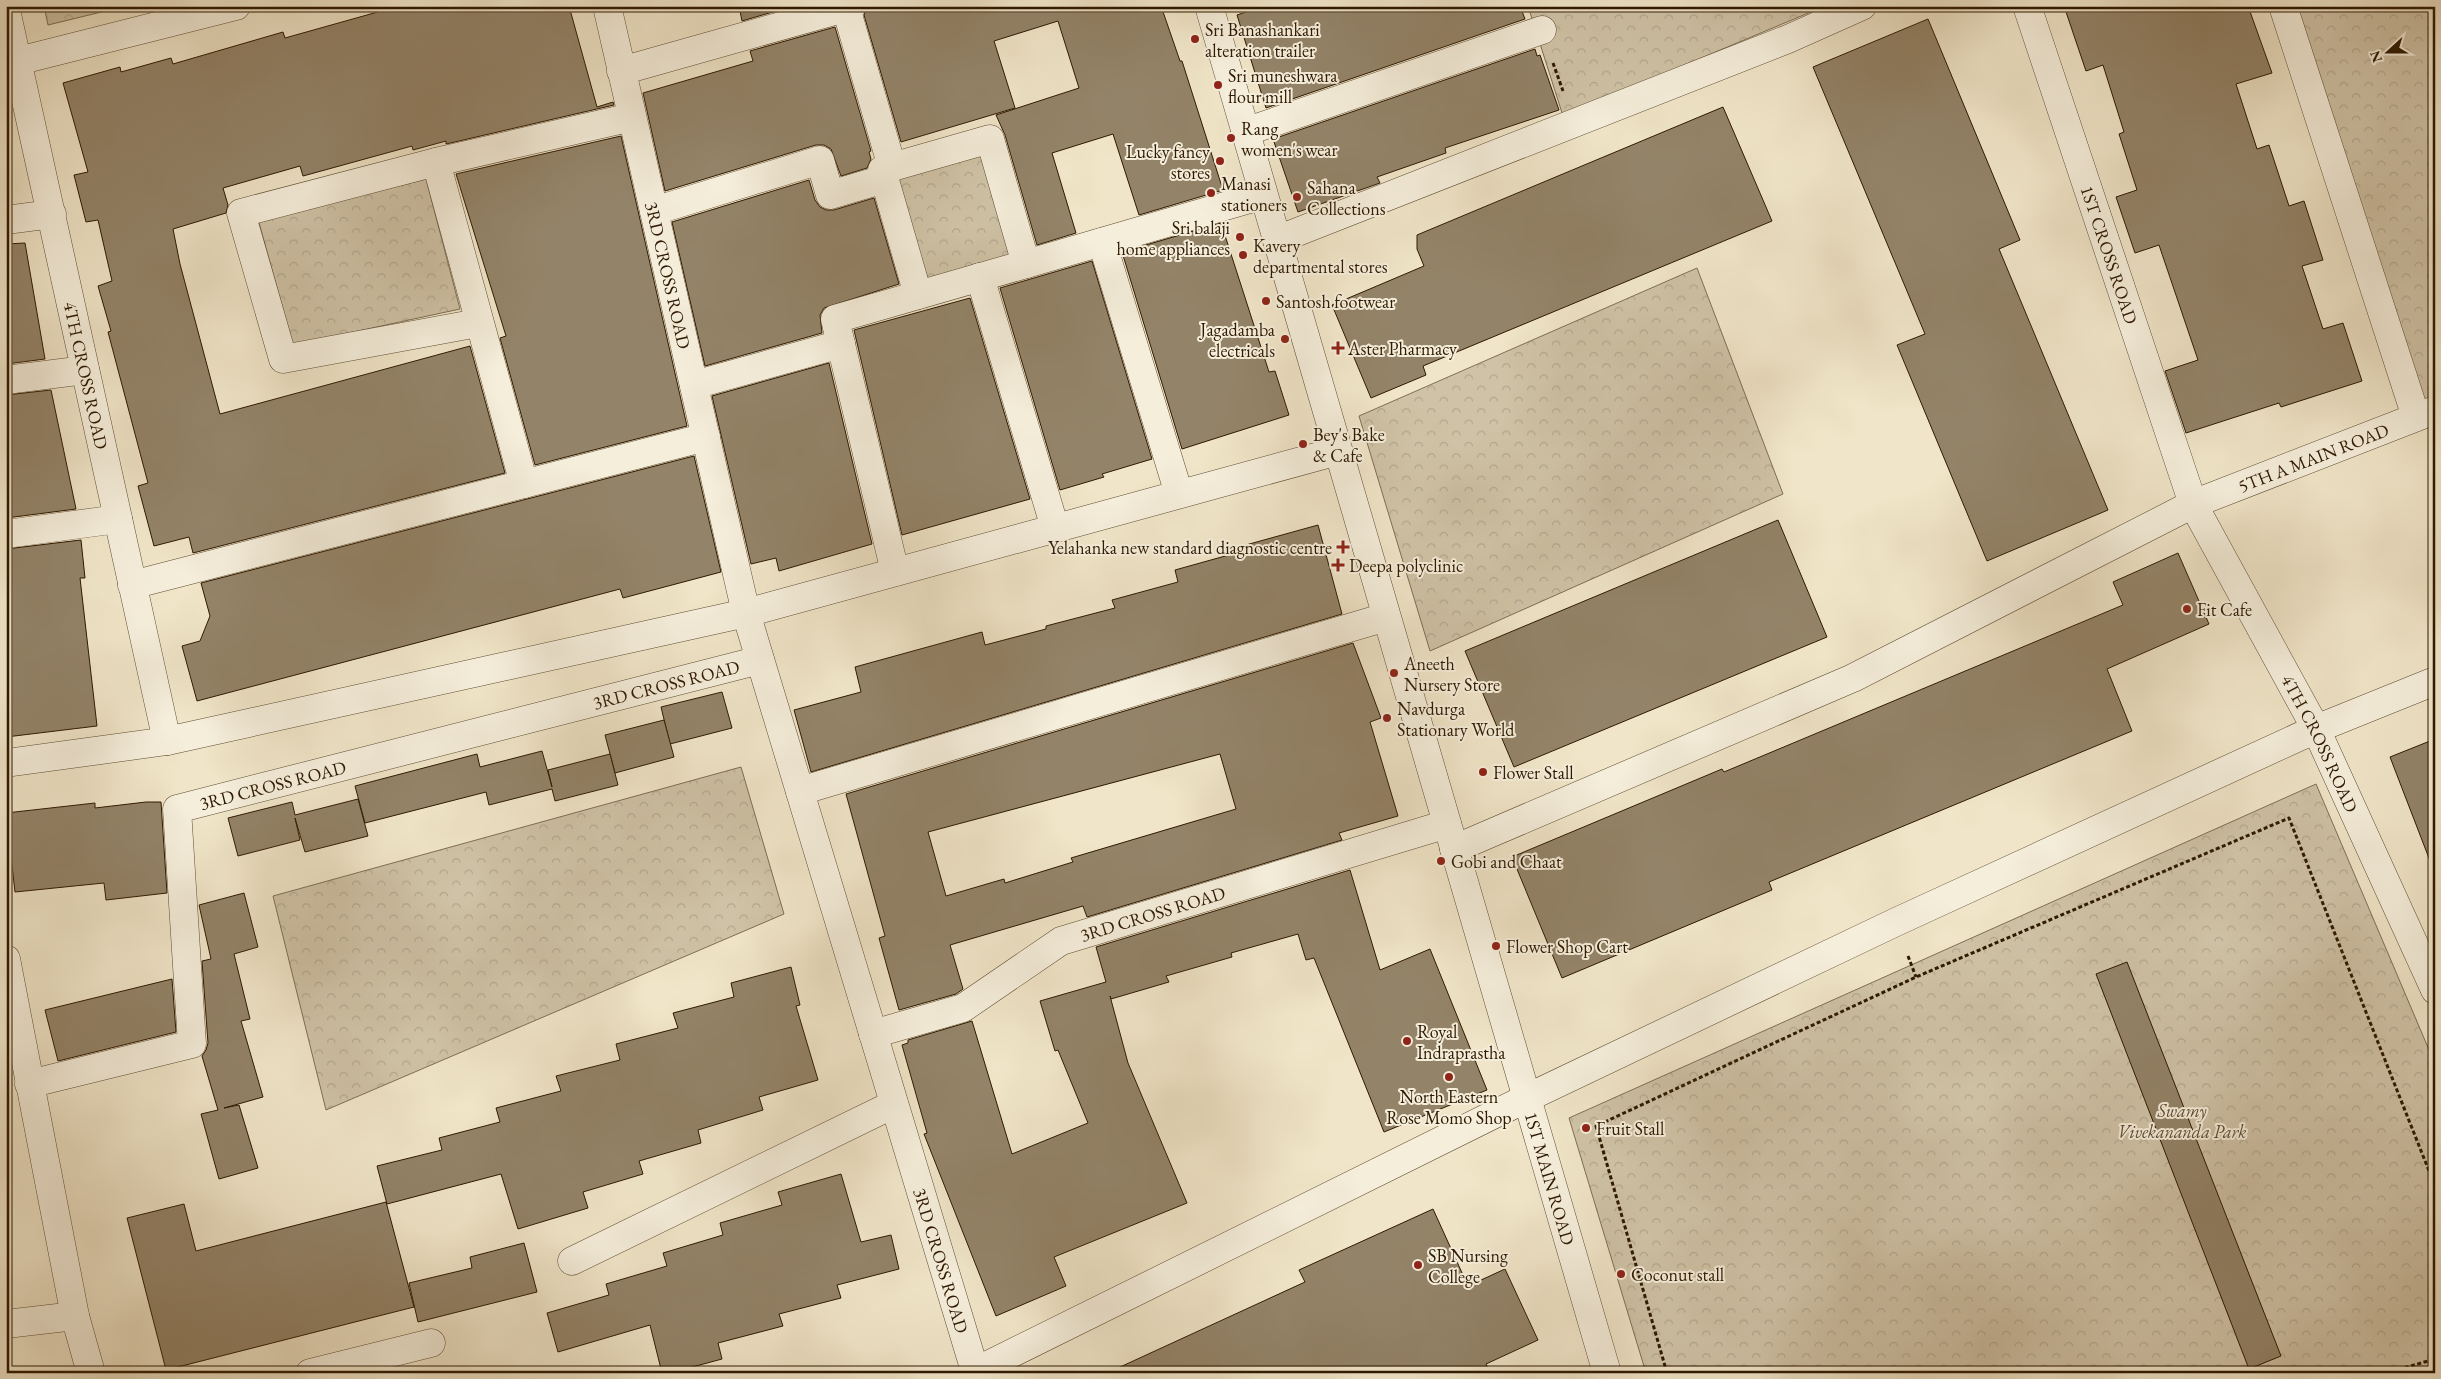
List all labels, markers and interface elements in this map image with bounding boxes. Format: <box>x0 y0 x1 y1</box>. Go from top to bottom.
place label: Sri Banashankari alteration trailer <box>1205 18 1320 62</box>
north arrow <box>2364 28 2414 78</box>
marker: Sri Banashankari alteration trailer <box>1189 33 1201 45</box>
text: N <box>2365 48 2386 65</box>
place label: Sri muneshwara flour mill <box>1228 64 1338 108</box>
marker: Sri muneshwara flour mill <box>1212 79 1224 91</box>
place label: Rang women's wear <box>1241 117 1337 161</box>
marker: Rang women's wear <box>1225 132 1237 144</box>
place label: Lucky fancy stores <box>1126 140 1210 184</box>
marker: Lucky fancy stores <box>1214 155 1226 167</box>
place label: Manasi stationers <box>1221 172 1287 216</box>
place label: Sahana Collections <box>1307 176 1386 220</box>
street label: 1ST CROSS ROAD <box>2076 182 2144 327</box>
marker: Manasi stationers <box>1205 187 1217 199</box>
marker: Sahana Collections <box>1291 191 1303 203</box>
street label: 3RD CROSS ROAD <box>641 199 697 351</box>
place label: Sri balaji home appliances <box>1116 216 1231 260</box>
marker: Sri balaji home appliances <box>1234 231 1246 243</box>
place label: Kavery departmental stores <box>1253 234 1388 278</box>
marker: Kavery departmental stores <box>1237 249 1249 261</box>
place label: Santosh footwear <box>1276 290 1395 313</box>
marker: Santosh footwear <box>1260 295 1272 307</box>
street label: 4TH CROSS ROAD <box>59 299 114 451</box>
place label: Jagadamba electricals <box>1198 318 1276 362</box>
marker: Jagadamba electricals <box>1279 333 1291 345</box>
place label: Aster Pharmacy <box>1347 337 1457 360</box>
marker: Aster Pharmacy <box>1332 342 1344 354</box>
street label: 5TH A MAIN ROAD <box>2235 418 2392 497</box>
place label: Bey's Bake & Cafe <box>1313 423 1385 467</box>
marker: Bey's Bake & Cafe <box>1297 438 1309 450</box>
place label: Yelahanka new standard diagnostic centre <box>1048 536 1332 559</box>
marker: Yelahanka new standard diagnostic centre <box>1336 540 1350 554</box>
place label: Deepa polyclinic <box>1349 554 1463 577</box>
marker: Deepa polyclinic <box>1331 558 1345 572</box>
place label: Fit Cafe <box>2197 598 2252 621</box>
marker: Fit Cafe <box>2181 603 2193 615</box>
place label: Aneeth Nursery Store <box>1403 652 1500 696</box>
street label: 3RD CROSS ROAD <box>590 654 742 714</box>
marker: Aneeth Nursery Store <box>1388 667 1400 679</box>
street label: 4TH CROSS ROAD <box>2277 670 2364 816</box>
place label: Navdurga Stationary World <box>1397 697 1515 741</box>
marker: Navdurga Stationary World <box>1381 712 1393 724</box>
street label: 3RD CROSS ROAD <box>197 755 348 814</box>
place label: Flower Stall <box>1493 761 1574 784</box>
marker: Flower Stall <box>1477 766 1489 778</box>
place label: Gobi and Chaat <box>1451 850 1562 873</box>
marker: Gobi and Chaat <box>1435 855 1447 867</box>
street label: 3RD CROSS ROAD <box>1077 880 1228 946</box>
place label: Flower Shop Cart <box>1506 935 1628 958</box>
marker: Flower Shop Cart <box>1490 940 1502 952</box>
place label: Royal Indraprastha <box>1417 1020 1506 1064</box>
marker: Royal Indraprastha <box>1401 1035 1413 1047</box>
marker: North Eastern Rose Momo Shop <box>1443 1071 1455 1083</box>
place label: North Eastern Rose Momo Shop <box>1386 1085 1512 1129</box>
park label: Swamy Vivekananda Park <box>2118 1099 2246 1143</box>
street label: 1ST MAIN ROAD <box>1520 1109 1581 1248</box>
place label: Fruit Stall <box>1596 1117 1664 1140</box>
marker: Fruit Stall <box>1580 1122 1592 1134</box>
street label: 3RD CROSS ROAD <box>909 1185 974 1336</box>
place label: SB Nursing College <box>1428 1244 1508 1288</box>
marker: SB Nursing College <box>1412 1259 1424 1271</box>
place label: Coconut stall <box>1631 1263 1724 1286</box>
marker: Coconut stall <box>1615 1268 1627 1280</box>

